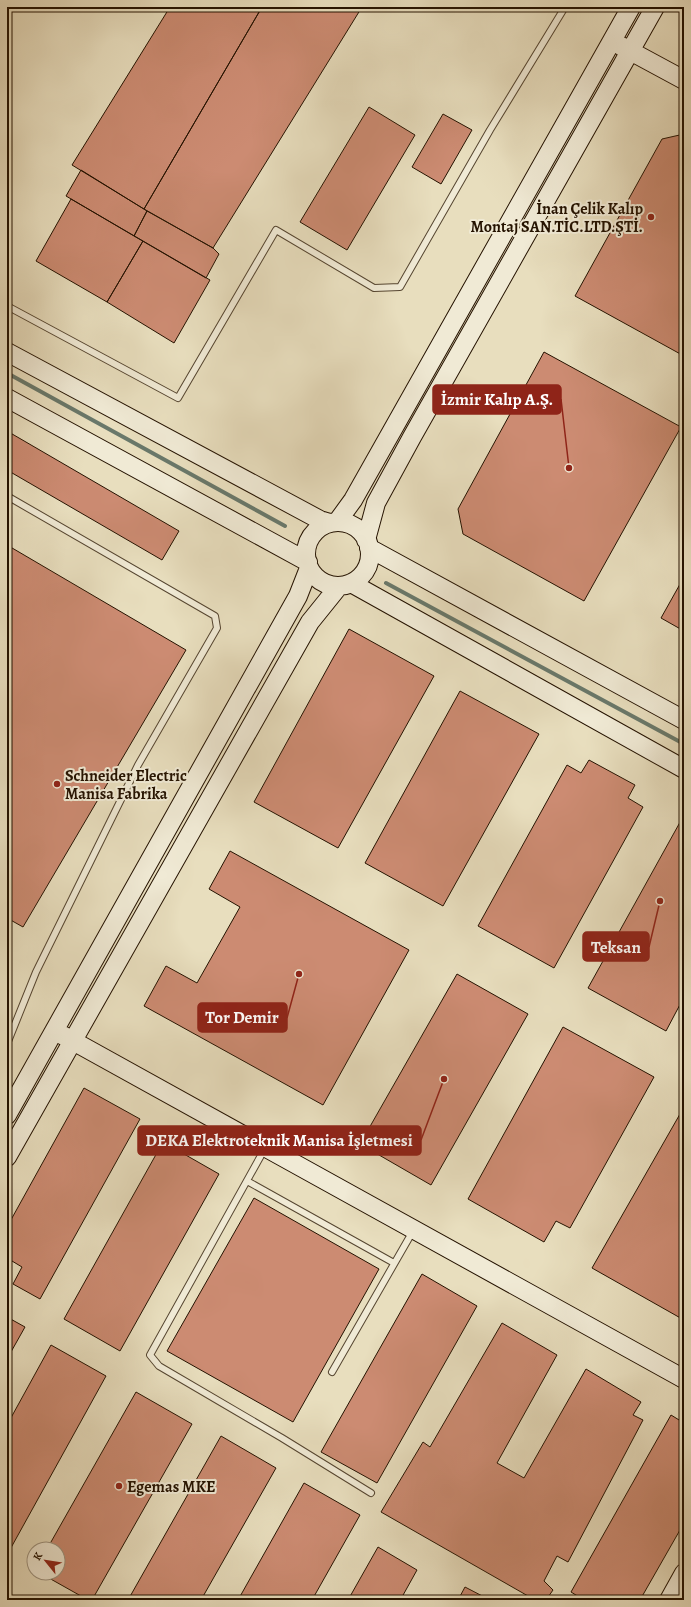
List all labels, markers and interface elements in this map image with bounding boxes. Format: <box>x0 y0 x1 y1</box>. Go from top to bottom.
place label: İnan Çelik Kalıp Montaj SAN.TİC.LTD.ŞTİ. <box>470 198 643 238</box>
marker: İnan Çelik Kalıp Montaj SAN.TİC.LTD.ŞTİ. <box>646 212 656 222</box>
callout: İzmir Kalıp A.Ş. <box>433 385 561 414</box>
text: İzmir Kalıp A.Ş. <box>441 388 553 411</box>
place label: Schneider Electric Manisa Fabrika <box>65 765 187 805</box>
marker: Schneider Electric Manisa Fabrika <box>52 779 62 789</box>
callout: Teksan <box>583 932 649 961</box>
text: Teksan <box>591 936 641 959</box>
callout: Tor Demir <box>198 1003 287 1032</box>
text: Tor Demir <box>205 1006 279 1029</box>
callout: DEKA Elektroteknik Manisa İşletmesi <box>138 1126 421 1155</box>
text: DEKA Elektroteknik Manisa İşletmesi <box>145 1129 413 1152</box>
place label: Egemas MKE <box>127 1476 216 1498</box>
marker: Egemas MKE <box>114 1481 124 1491</box>
north arrow <box>26 1541 66 1581</box>
text: K <box>29 1549 46 1563</box>

